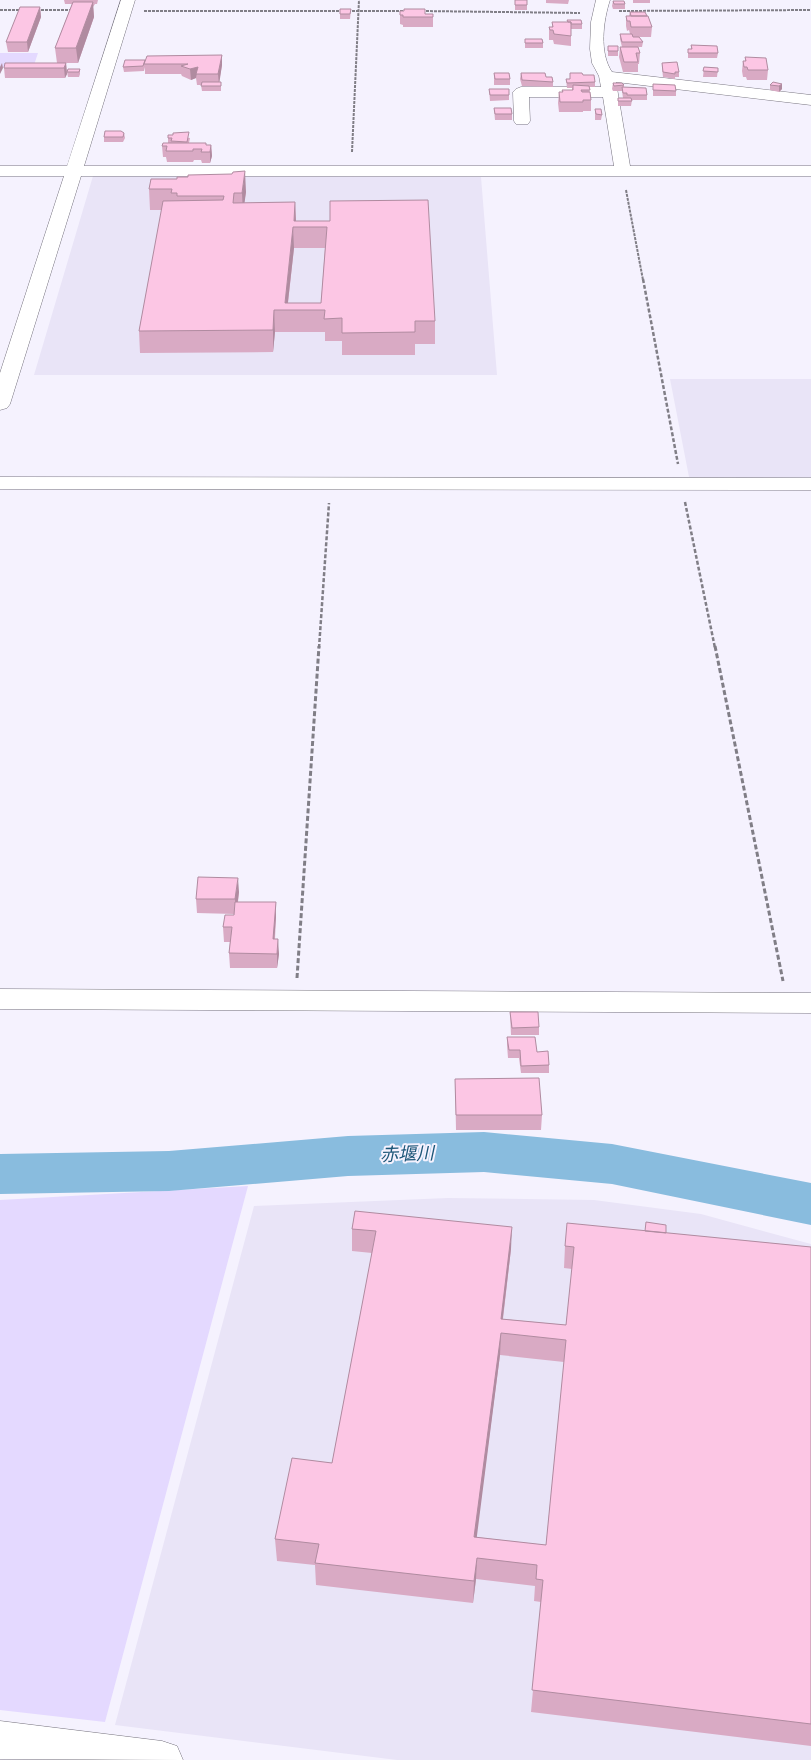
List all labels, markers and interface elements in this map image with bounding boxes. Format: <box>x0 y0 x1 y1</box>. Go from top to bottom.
water label: 赤堰川 <box>380 1141 436 1166</box>

